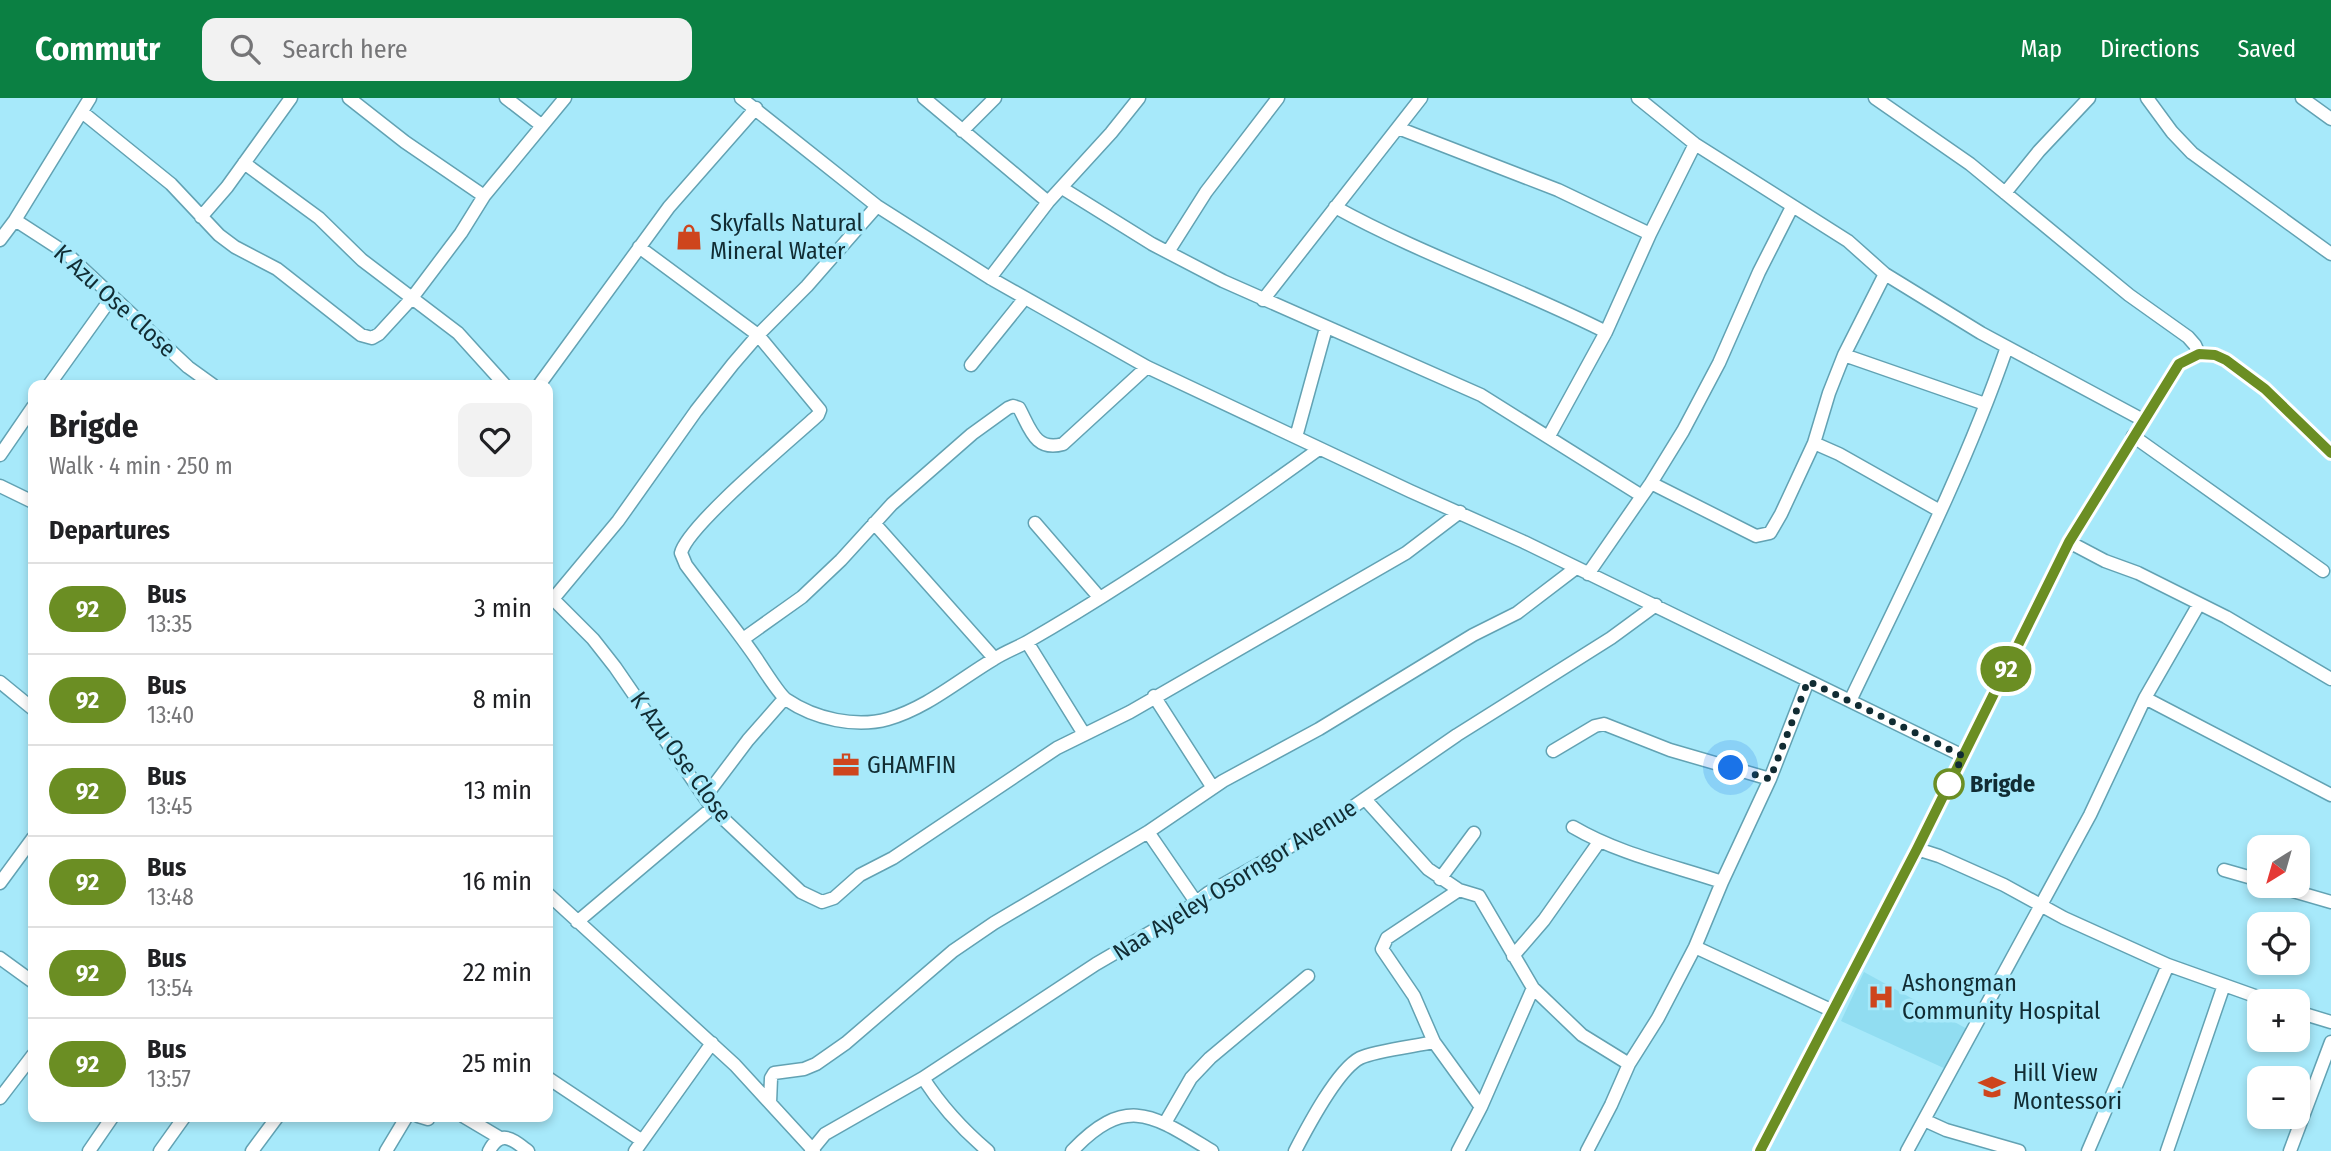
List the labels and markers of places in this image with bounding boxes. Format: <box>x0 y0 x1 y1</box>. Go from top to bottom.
place label: Skyfalls Natural Mineral Water <box>710 209 863 265</box>
shop icon: Skyfalls Natural Mineral Water <box>674 222 704 252</box>
office icon: GHAMFIN <box>831 750 861 780</box>
place label: GHAMFIN <box>867 751 956 779</box>
marker: Brigde <box>1934 769 1964 799</box>
place label: Brigde <box>1970 770 2035 798</box>
place label: Ashongman Community Hospital <box>1902 969 2100 1025</box>
hospital icon: Ashongman Community Hospital <box>1866 982 1896 1012</box>
place label: Hill View Montessori <box>2013 1059 2122 1115</box>
school or university icon: Hill View Montessori <box>1977 1072 2007 1102</box>

